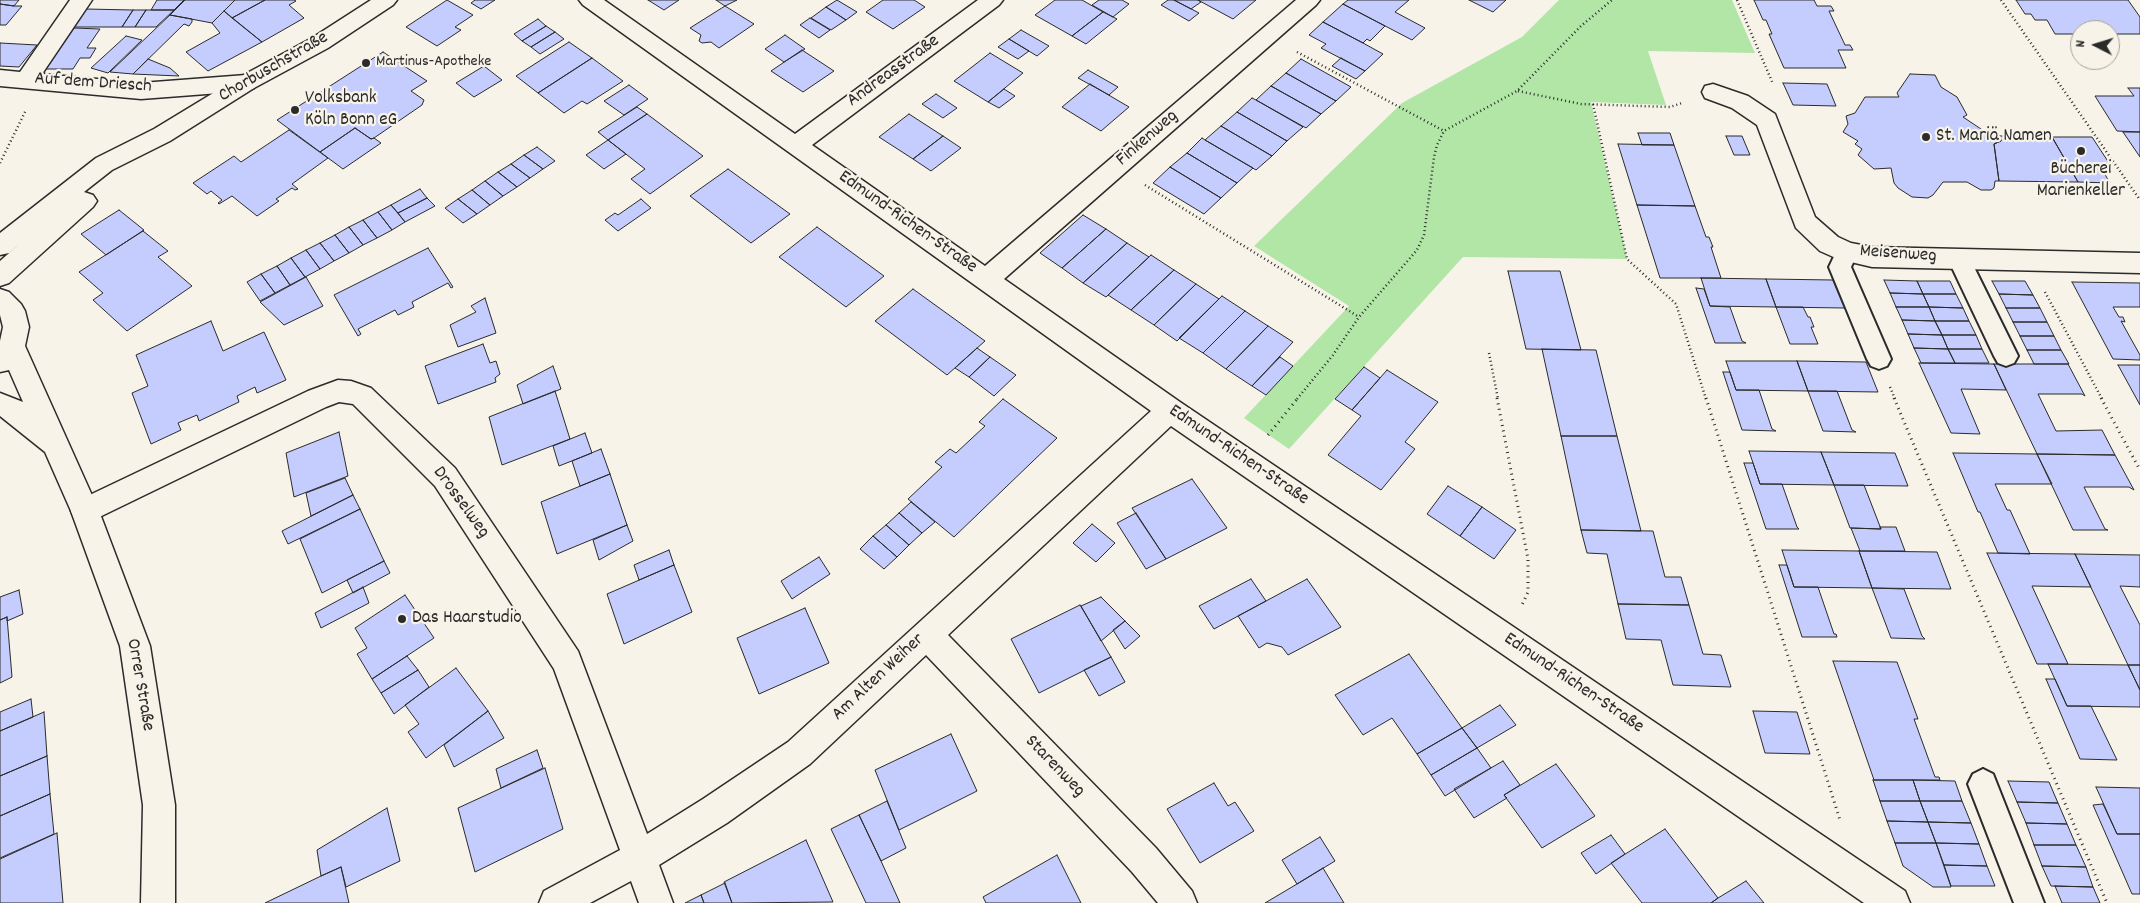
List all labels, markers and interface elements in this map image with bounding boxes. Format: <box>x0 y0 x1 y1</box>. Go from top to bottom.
north arrow <box>2070 20 2120 70</box>
street label: Chorbuschstraße <box>215 27 333 109</box>
street label: Andreasstraße <box>843 31 945 113</box>
text: N <box>2071 39 2091 48</box>
place label: Martinus-Apotheke <box>376 53 491 73</box>
marker: Martinus-Apotheke <box>360 57 372 69</box>
street label: Auf dem Driesch <box>34 69 152 99</box>
place label: Volksbank Köln Bonn eG <box>305 88 397 132</box>
marker: Volksbank Köln Bonn eG <box>289 104 301 116</box>
street label: Finkenweg <box>1112 106 1184 172</box>
place label: St. Mariä Namen <box>1936 126 2052 148</box>
marker: St. Mariä Namen <box>1920 131 1932 143</box>
marker: Bücherei Marienkeller <box>2075 145 2087 157</box>
place label: Bücherei Marienkeller <box>2037 159 2125 203</box>
street label: Edmund-Richen-Straße <box>833 167 981 279</box>
street label: Meisenweg <box>1859 241 1937 269</box>
street label: Edmund-Richen-Straße <box>1163 401 1313 511</box>
street label: Drosselweg <box>426 463 494 543</box>
place label: Das Haarstudio <box>412 608 522 630</box>
marker: Das Haarstudio <box>396 613 408 625</box>
street label: Am Alten Weiher <box>828 629 930 727</box>
street label: Edmund-Richen-Straße <box>1498 629 1648 739</box>
street label: Orrer Straße <box>120 637 158 733</box>
street label: Starenweg <box>1019 731 1089 803</box>

